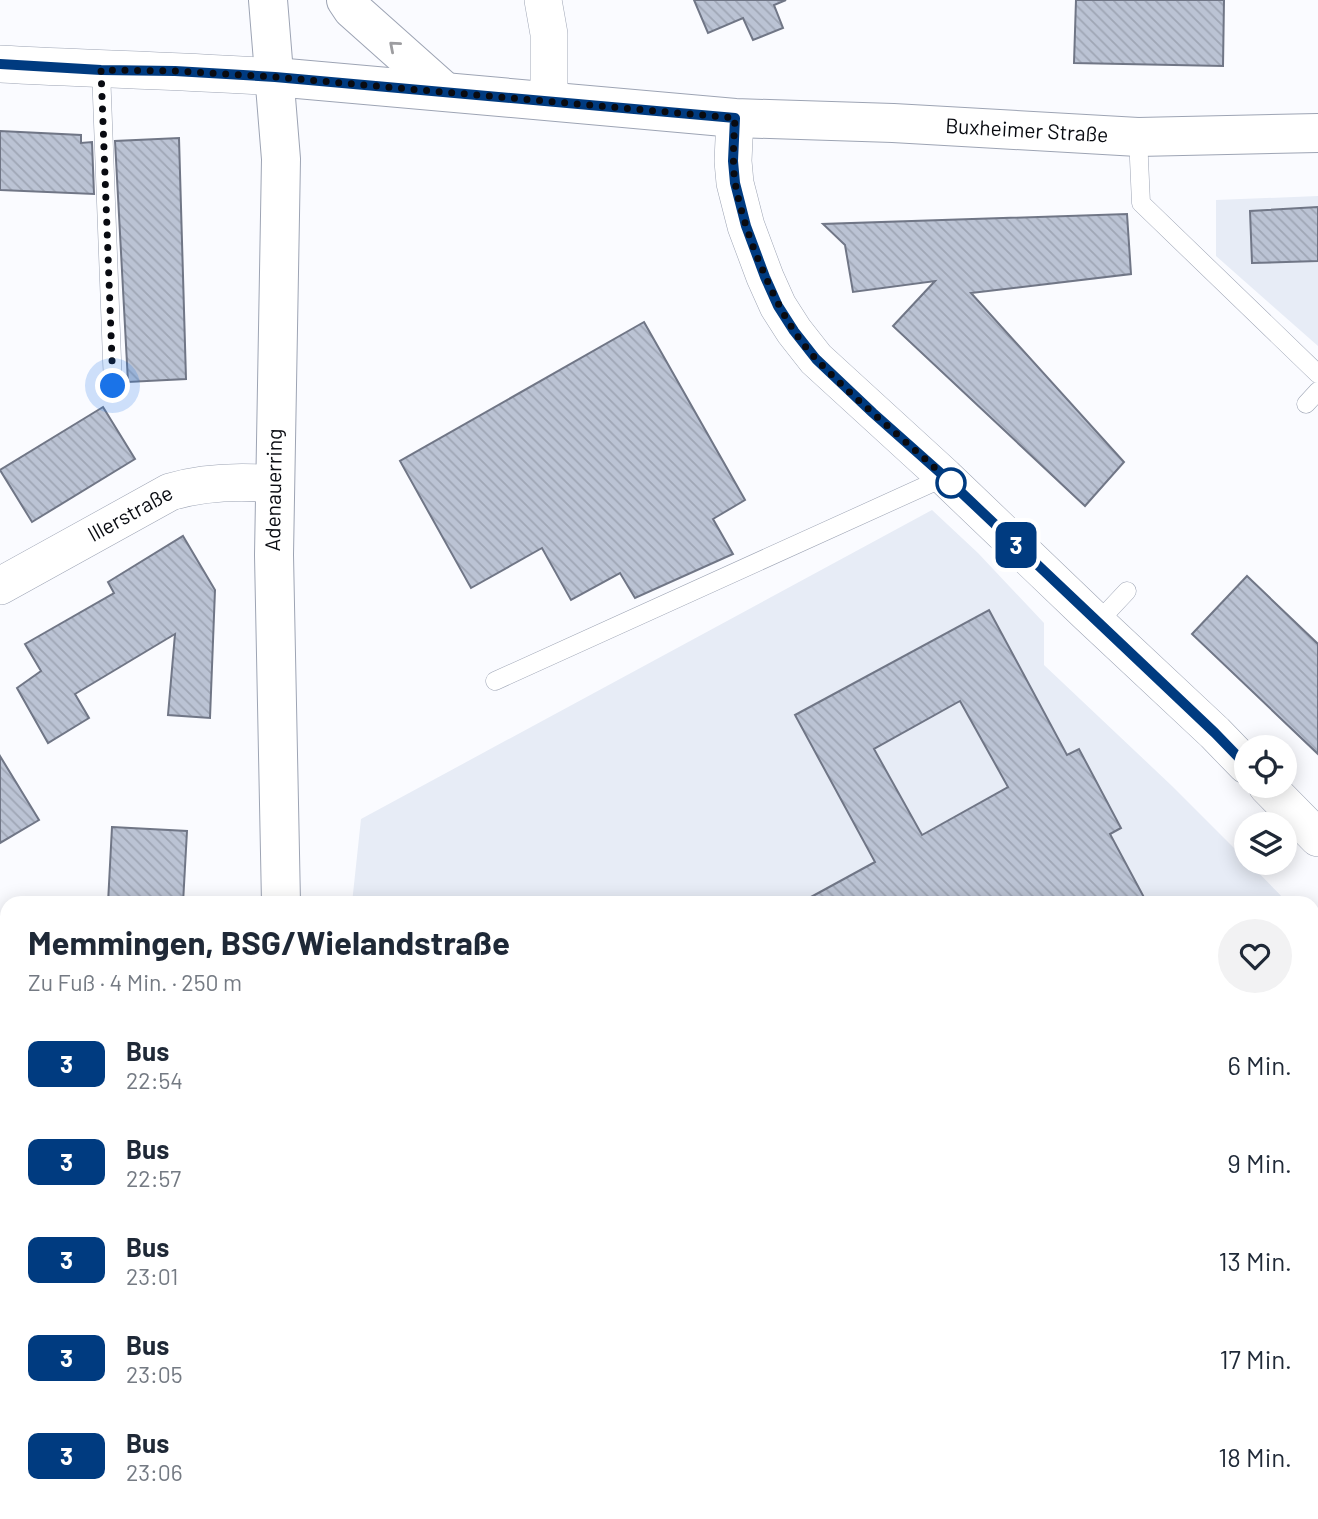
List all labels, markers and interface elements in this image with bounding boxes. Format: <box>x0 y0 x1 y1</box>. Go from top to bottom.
one-way arrow <box>389 42 402 55</box>
street label: Buxheimer Straße <box>945 112 1109 146</box>
your location <box>95 368 130 403</box>
street label: Adenauerring <box>259 428 286 552</box>
unlabelled marker <box>936 468 966 498</box>
street label: Illerstraße <box>83 479 176 546</box>
line badge: 3 <box>993 522 1039 568</box>
text: 3 <box>1010 530 1022 559</box>
map controls <box>1234 735 1297 875</box>
button: locate <box>1234 735 1297 798</box>
button: layers <box>1234 812 1297 875</box>
button: heart <box>1218 919 1292 993</box>
text: Memmingen, BSG/Wielandstraße <box>28 922 510 962</box>
text: Zu Fuß · 4 Min. · 250 m <box>28 968 242 996</box>
text: Bus <box>126 1035 169 1066</box>
text: 3 <box>60 1049 73 1078</box>
text: 6 Min. <box>1227 1049 1292 1080</box>
text: 22:54 <box>126 1066 183 1094</box>
text: Bus <box>126 1133 169 1164</box>
text: 3 <box>60 1147 73 1176</box>
text: 9 Min. <box>1227 1147 1292 1178</box>
text: 22:57 <box>126 1164 181 1192</box>
text: Bus <box>126 1231 169 1262</box>
text: 3 <box>60 1245 73 1274</box>
text: 13 Min. <box>1218 1245 1292 1276</box>
text: 23:01 <box>126 1262 178 1290</box>
text: Bus <box>126 1329 169 1360</box>
text: 3 <box>60 1343 73 1372</box>
text: 17 Min. <box>1219 1343 1292 1374</box>
text: 23:05 <box>126 1360 183 1388</box>
text: Bus <box>126 1427 169 1458</box>
text: 3 <box>60 1441 73 1470</box>
text: 18 Min. <box>1218 1441 1292 1472</box>
text: 23:06 <box>126 1458 183 1486</box>

